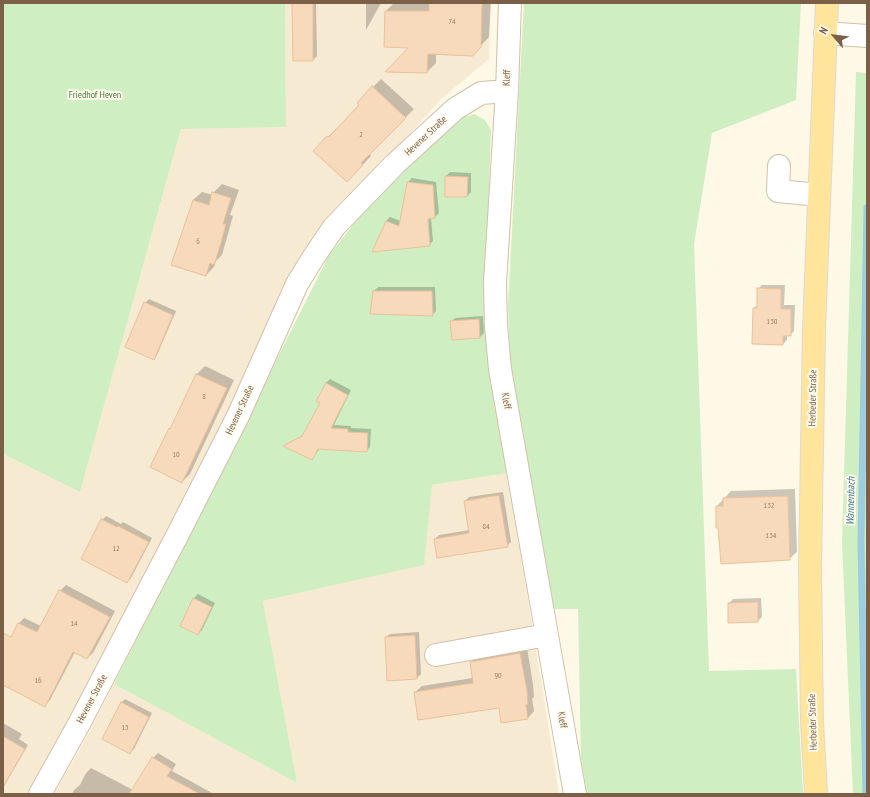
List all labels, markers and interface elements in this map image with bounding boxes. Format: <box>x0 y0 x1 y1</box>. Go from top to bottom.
north arrow <box>814 16 854 56</box>
house number: 74 <box>448 17 456 27</box>
text: N <box>816 24 831 36</box>
street label: Kleff <box>501 70 513 86</box>
park label: Friedhof Heven <box>69 89 121 101</box>
street label: Hevener Straße <box>402 113 450 159</box>
house number: 2 <box>359 130 363 140</box>
house number: 6 <box>196 237 200 247</box>
house number: 130 <box>767 317 777 327</box>
street label: Herbeder Straße <box>807 369 819 427</box>
street label: Hevener Straße <box>223 383 257 437</box>
house number: 8 <box>202 392 206 402</box>
street label: Kleff <box>499 392 513 410</box>
house number: 10 <box>172 450 180 460</box>
water label: Wannenbach <box>844 477 858 525</box>
house number: 132 <box>764 501 774 511</box>
house number: 84 <box>482 522 490 532</box>
house number: 134 <box>766 531 776 541</box>
house number: 12 <box>112 544 120 554</box>
house number: 14 <box>70 619 78 629</box>
house number: 90 <box>494 671 502 681</box>
street label: Hevener Straße <box>74 673 110 725</box>
house number: 16 <box>34 676 42 686</box>
street label: Herbeder Straße <box>806 693 820 751</box>
street label: Kleff <box>555 711 569 729</box>
house number: 13 <box>121 723 129 733</box>

